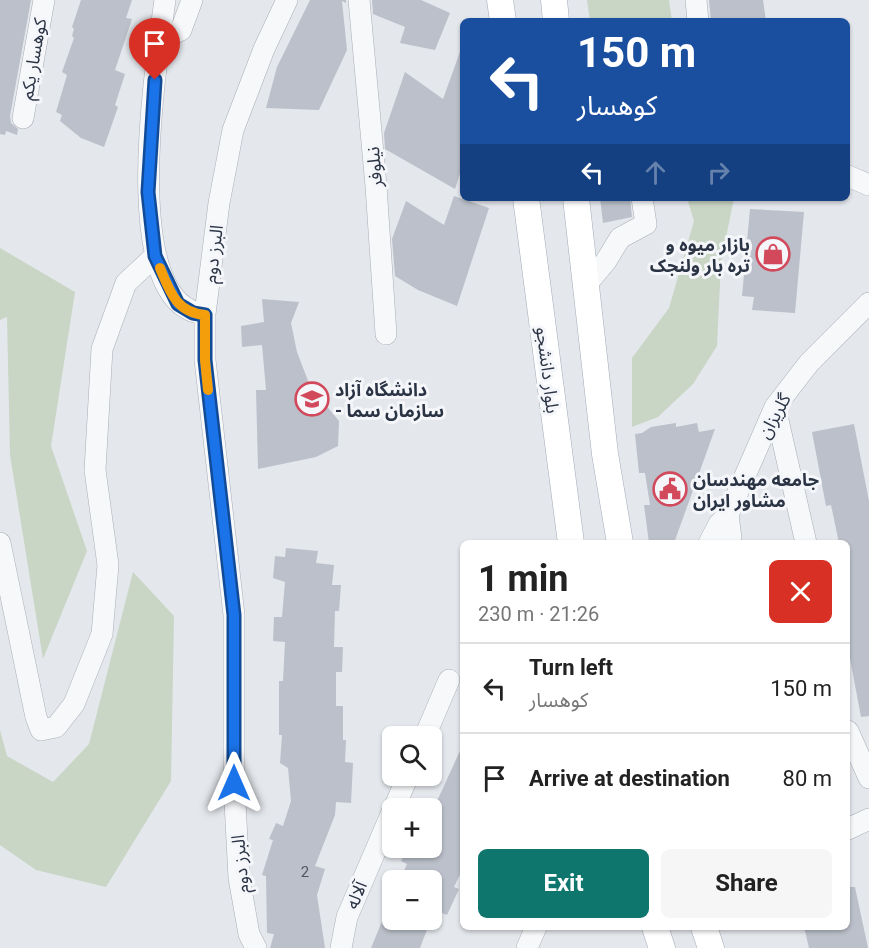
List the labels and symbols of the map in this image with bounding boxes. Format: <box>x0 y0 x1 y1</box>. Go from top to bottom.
street label: کوهسار یکم <box>15 16 54 102</box>
pin <box>129 18 180 80</box>
street label: نیلوفر <box>362 146 387 189</box>
street label: البرز دوم <box>199 224 231 285</box>
place label: بازار میوه و تره بار ولنجک <box>650 234 751 277</box>
shop icon: بازار میوه و تره بار ولنجک <box>755 236 791 272</box>
street label: بلوار دانشجو <box>531 326 564 415</box>
place label: دانشگاه آزاد - سازمان سما <box>335 379 444 422</box>
school or university icon: دانشگاه آزاد - سازمان سما <box>294 381 330 417</box>
street label: گلریزان <box>753 389 796 443</box>
place label: جامعه مهندسان مشاور ایران <box>693 469 819 512</box>
public building icon: جامعه مهندسان مشاور ایران <box>652 471 688 507</box>
position arrow <box>202 751 266 815</box>
street label: البرز دوم <box>227 834 257 894</box>
house number: 2 <box>301 863 309 881</box>
street label: آلاله <box>341 877 371 912</box>

